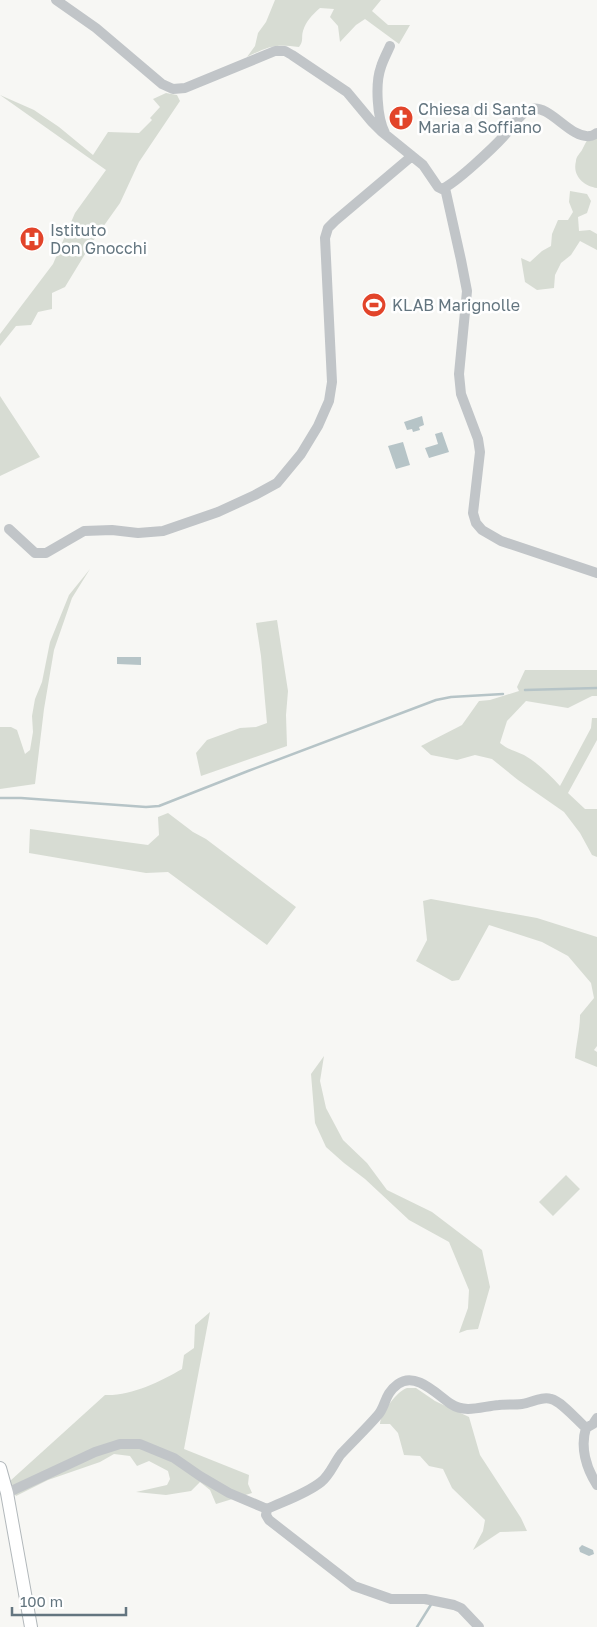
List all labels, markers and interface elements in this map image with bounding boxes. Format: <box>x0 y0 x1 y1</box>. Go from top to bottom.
place label: Chiesa di Santa Maria a Soffiano <box>418 99 542 137</box>
church icon: Chiesa di Santa Maria a Soffiano <box>388 105 414 131</box>
place label: Istituto Don Gnocchi <box>50 220 147 258</box>
hospital icon: Istituto Don Gnocchi <box>19 226 45 252</box>
sports icon: KLAB Marignolle <box>361 292 387 318</box>
place label: KLAB Marignolle <box>392 295 520 315</box>
scale bar <box>12 1584 126 1616</box>
text: 100 m <box>20 1592 63 1610</box>

